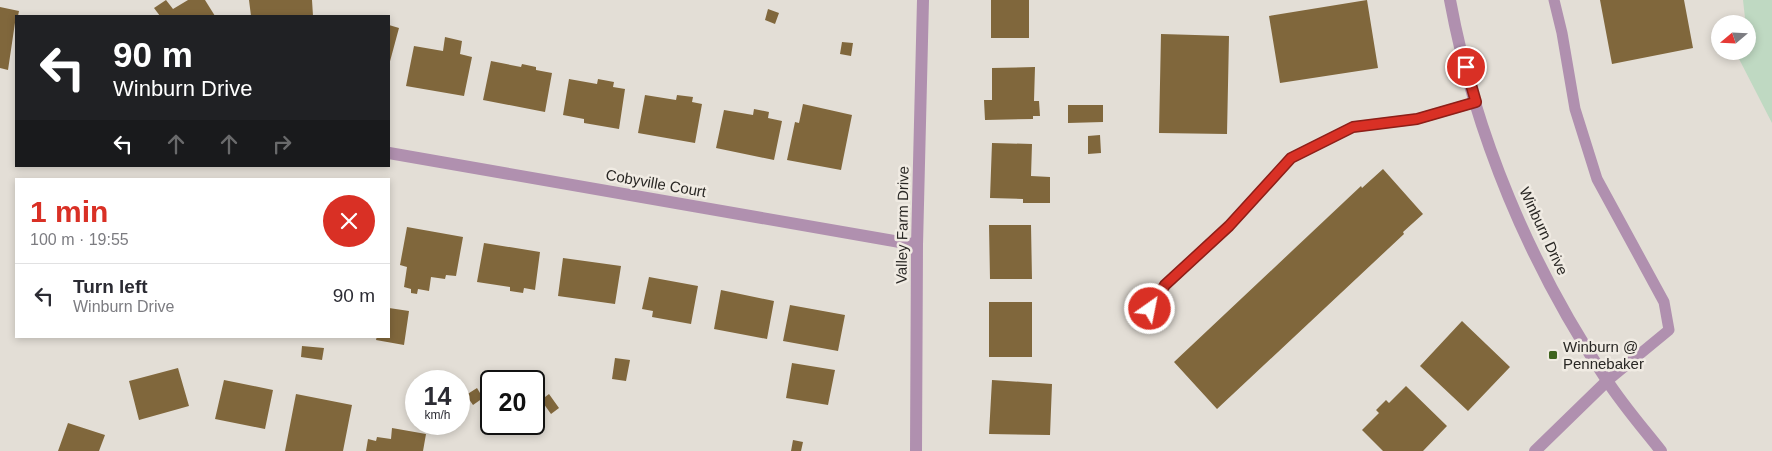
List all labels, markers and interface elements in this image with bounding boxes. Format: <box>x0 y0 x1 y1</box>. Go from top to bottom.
north arrow <box>1711 15 1756 60</box>
map controls <box>1711 15 1756 60</box>
icon: left <box>30 35 95 100</box>
text: 90 m <box>113 35 193 74</box>
pin <box>1445 46 1487 88</box>
icon: arrive <box>1452 53 1480 81</box>
text: Winburn Drive <box>113 76 252 101</box>
icon: left <box>109 130 137 158</box>
icon: ahead <box>162 130 190 158</box>
icon: ahead <box>215 130 243 158</box>
icon: right <box>268 130 296 158</box>
street label: Cobyville Court <box>604 166 708 200</box>
street label: Valley Farm Drive <box>892 166 912 284</box>
street label: Winburn Drive <box>1516 184 1572 278</box>
text: 1 min <box>30 195 108 228</box>
button: close <box>323 195 375 247</box>
text: 100 m · 19:55 <box>30 231 129 248</box>
text: Turn left <box>73 276 148 297</box>
icon: left <box>30 282 58 310</box>
position arrow <box>1123 282 1175 334</box>
text: 90 m <box>333 285 375 306</box>
text: Winburn Drive <box>73 298 174 315</box>
place label: Winburn @ Pennebaker <box>1563 338 1644 372</box>
marker: Winburn @ Pennebaker <box>1547 349 1559 361</box>
speed limit sign: 20 <box>480 370 545 435</box>
text: 14 <box>424 382 451 410</box>
text: km/h <box>424 408 451 422</box>

